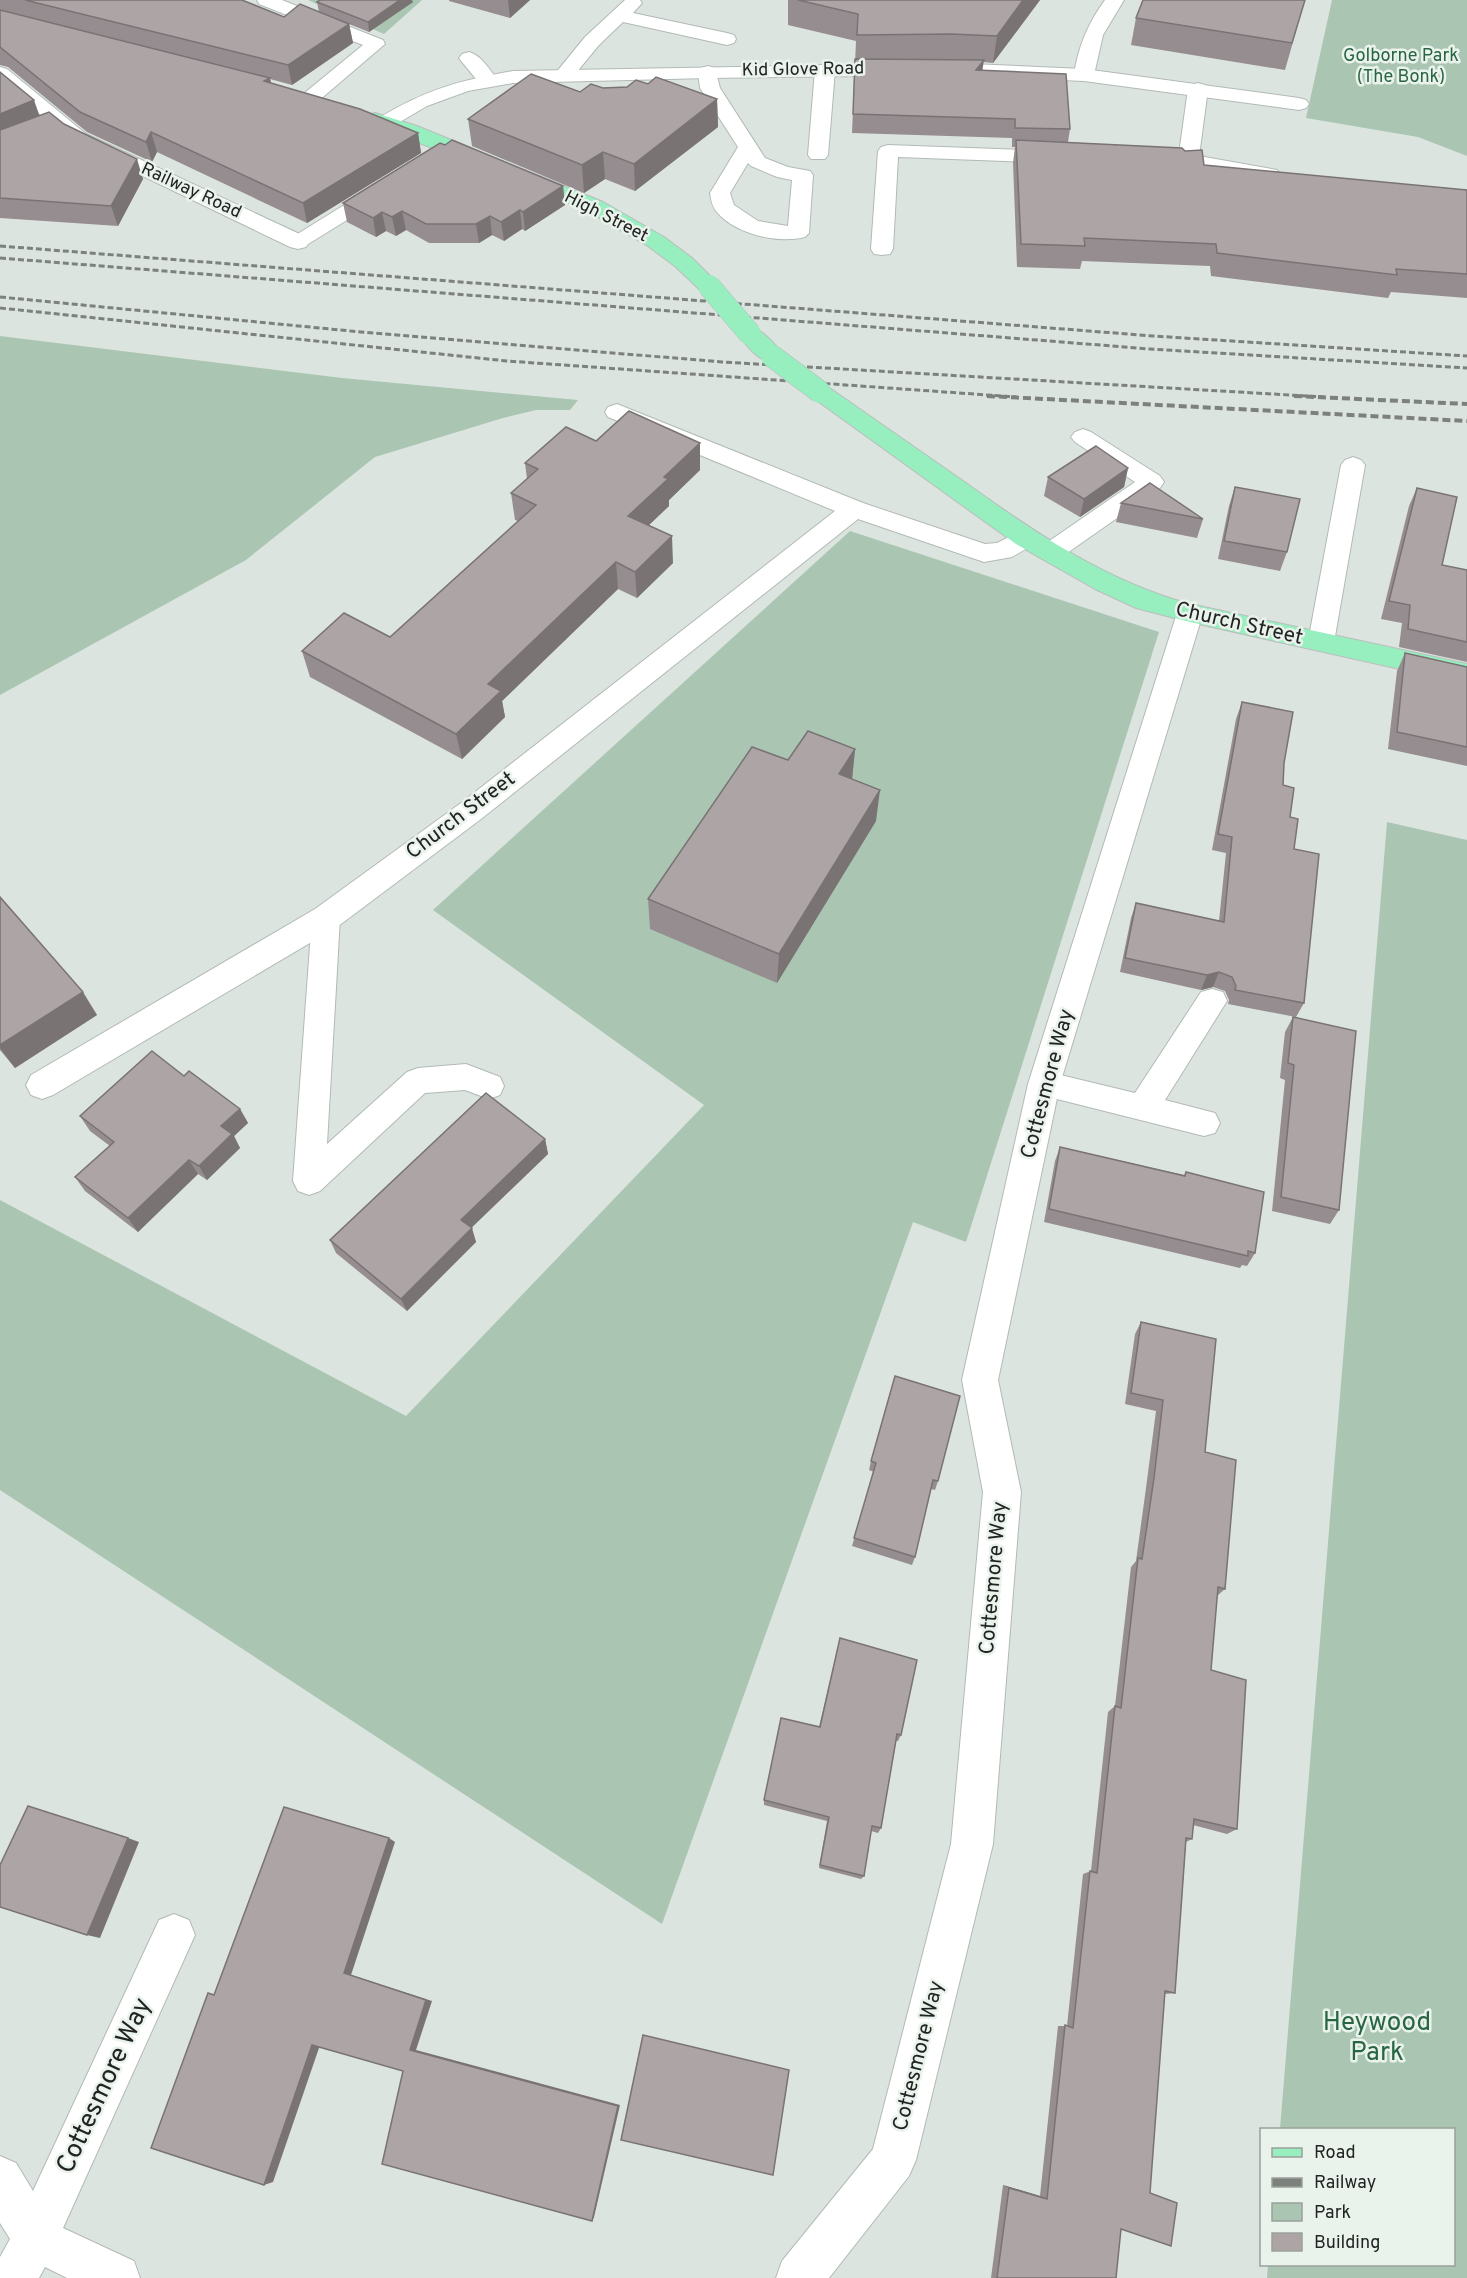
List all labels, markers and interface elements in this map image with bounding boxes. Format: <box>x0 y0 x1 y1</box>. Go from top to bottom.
park label: Golborne Park (The Bonk) <box>1343 45 1459 89</box>
street label: Kid Glove Road <box>742 57 864 83</box>
street label: Railway Road <box>137 158 245 224</box>
street label: High Street <box>560 186 652 248</box>
street label: Church Street <box>1173 596 1305 652</box>
street label: Church Street <box>401 766 521 866</box>
street label: Cottesmore Way <box>1015 1006 1081 1162</box>
street label: Cottesmore Way <box>974 1500 1014 1656</box>
street label: Cottesmore Way <box>887 1978 951 2134</box>
street label: Cottesmore Way <box>50 1993 160 2179</box>
park label: Heywood Park <box>1323 2007 1431 2070</box>
legend <box>1260 2128 1455 2266</box>
text: Road <box>1314 2142 1356 2165</box>
text: Railway <box>1314 2172 1376 2195</box>
text: Park <box>1314 2202 1351 2225</box>
text: Building <box>1314 2232 1380 2255</box>

